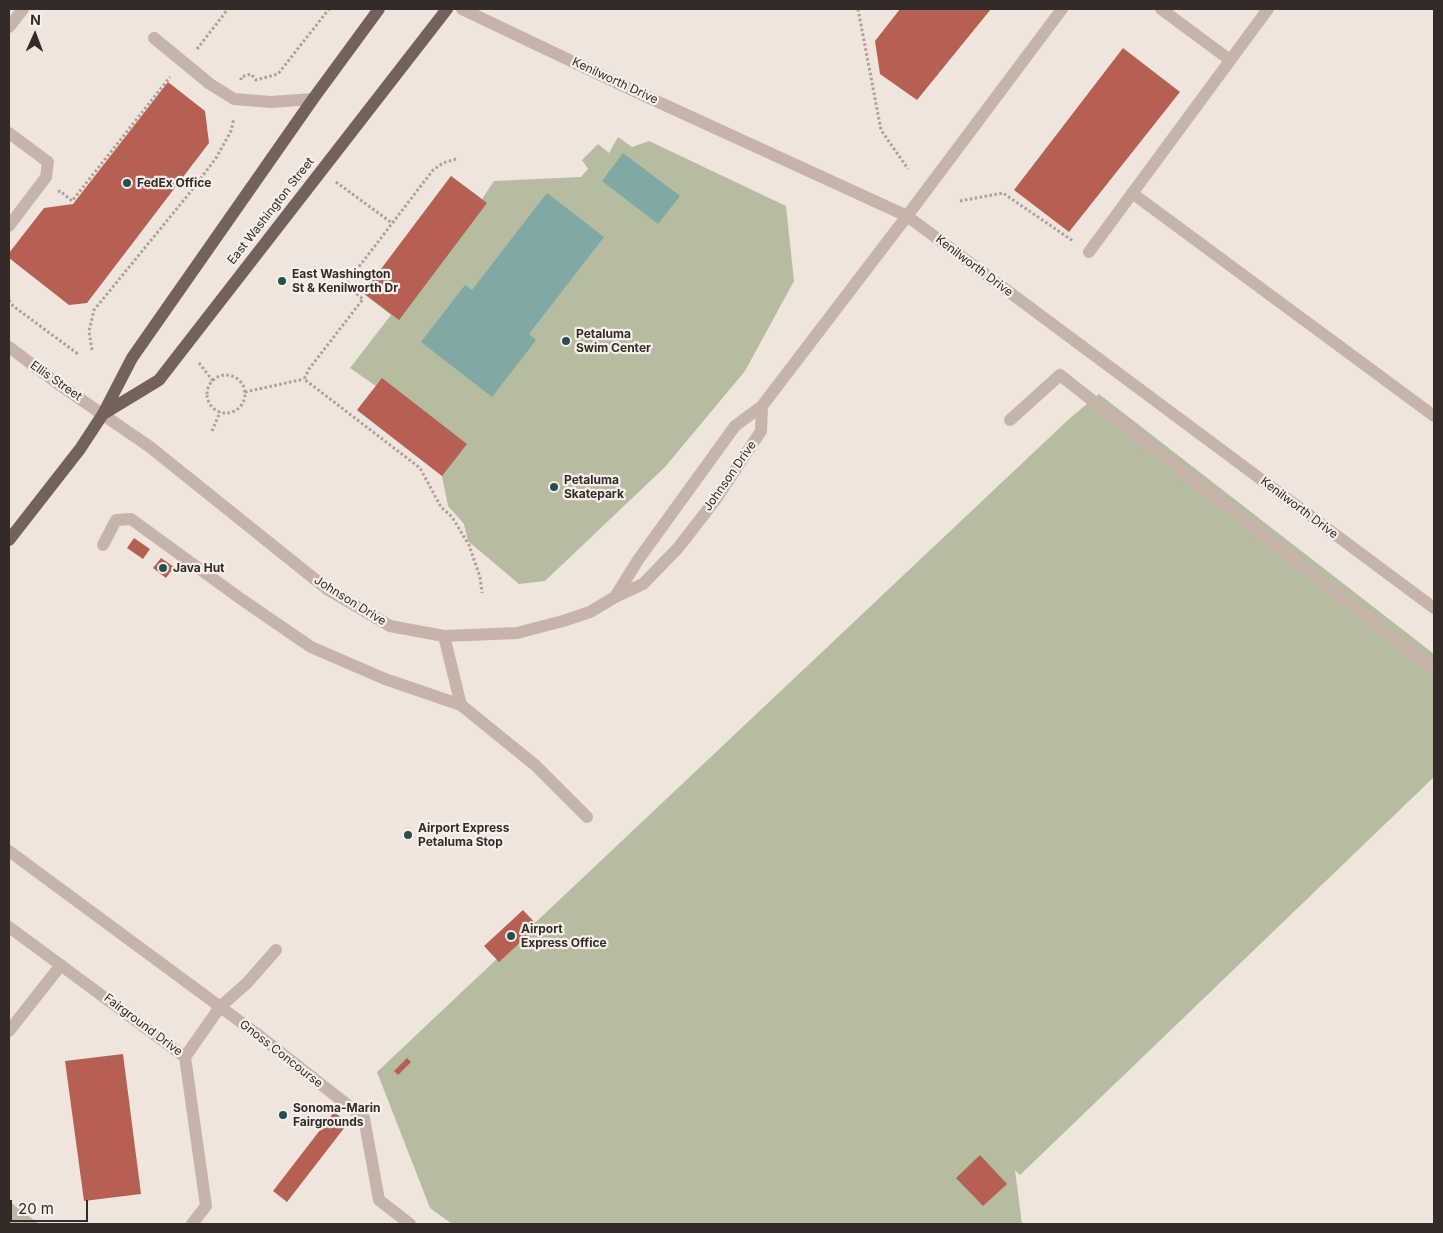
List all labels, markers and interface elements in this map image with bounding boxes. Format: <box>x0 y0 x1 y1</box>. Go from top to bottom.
north arrow <box>10 10 60 60</box>
text: N <box>30 11 41 28</box>
street label: Kenilworth Drive <box>570 55 660 107</box>
street label: East Washington Street <box>225 155 317 267</box>
place label: FedEx Office <box>137 176 211 190</box>
marker: FedEx Office <box>121 177 133 189</box>
street label: Kenilworth Drive <box>932 232 1016 300</box>
place label: East Washington St & Kenilworth Dr <box>292 267 398 295</box>
marker: East Washington St & Kenilworth Dr <box>276 275 288 287</box>
place label: Petaluma Swim Center <box>576 327 651 355</box>
marker: Petaluma Swim Center <box>560 335 572 347</box>
street label: Ellis Street <box>27 358 85 404</box>
street label: Johnson Drive <box>701 438 759 514</box>
place label: Petaluma Skatepark <box>564 473 624 501</box>
street label: Kenilworth Drive <box>1257 474 1341 542</box>
marker: Petaluma Skatepark <box>548 481 560 493</box>
place label: Java Hut <box>173 561 224 575</box>
marker: Java Hut <box>157 562 169 574</box>
street label: Johnson Drive <box>311 573 389 629</box>
place label: Airport Express Petaluma Stop <box>418 821 509 849</box>
marker: Airport Express Petaluma Stop <box>402 829 414 841</box>
place label: Airport Express Office <box>521 922 607 950</box>
marker: Airport Express Office <box>505 930 517 942</box>
street label: Fairground Drive <box>101 991 185 1059</box>
street label: Gnoss Concourse <box>237 1017 325 1091</box>
place label: Sonoma-Marin Fairgrounds <box>293 1101 380 1129</box>
marker: Sonoma-Marin Fairgrounds <box>277 1109 289 1121</box>
scale bar <box>12 1190 90 1222</box>
text: 20 m <box>18 1199 54 1218</box>

